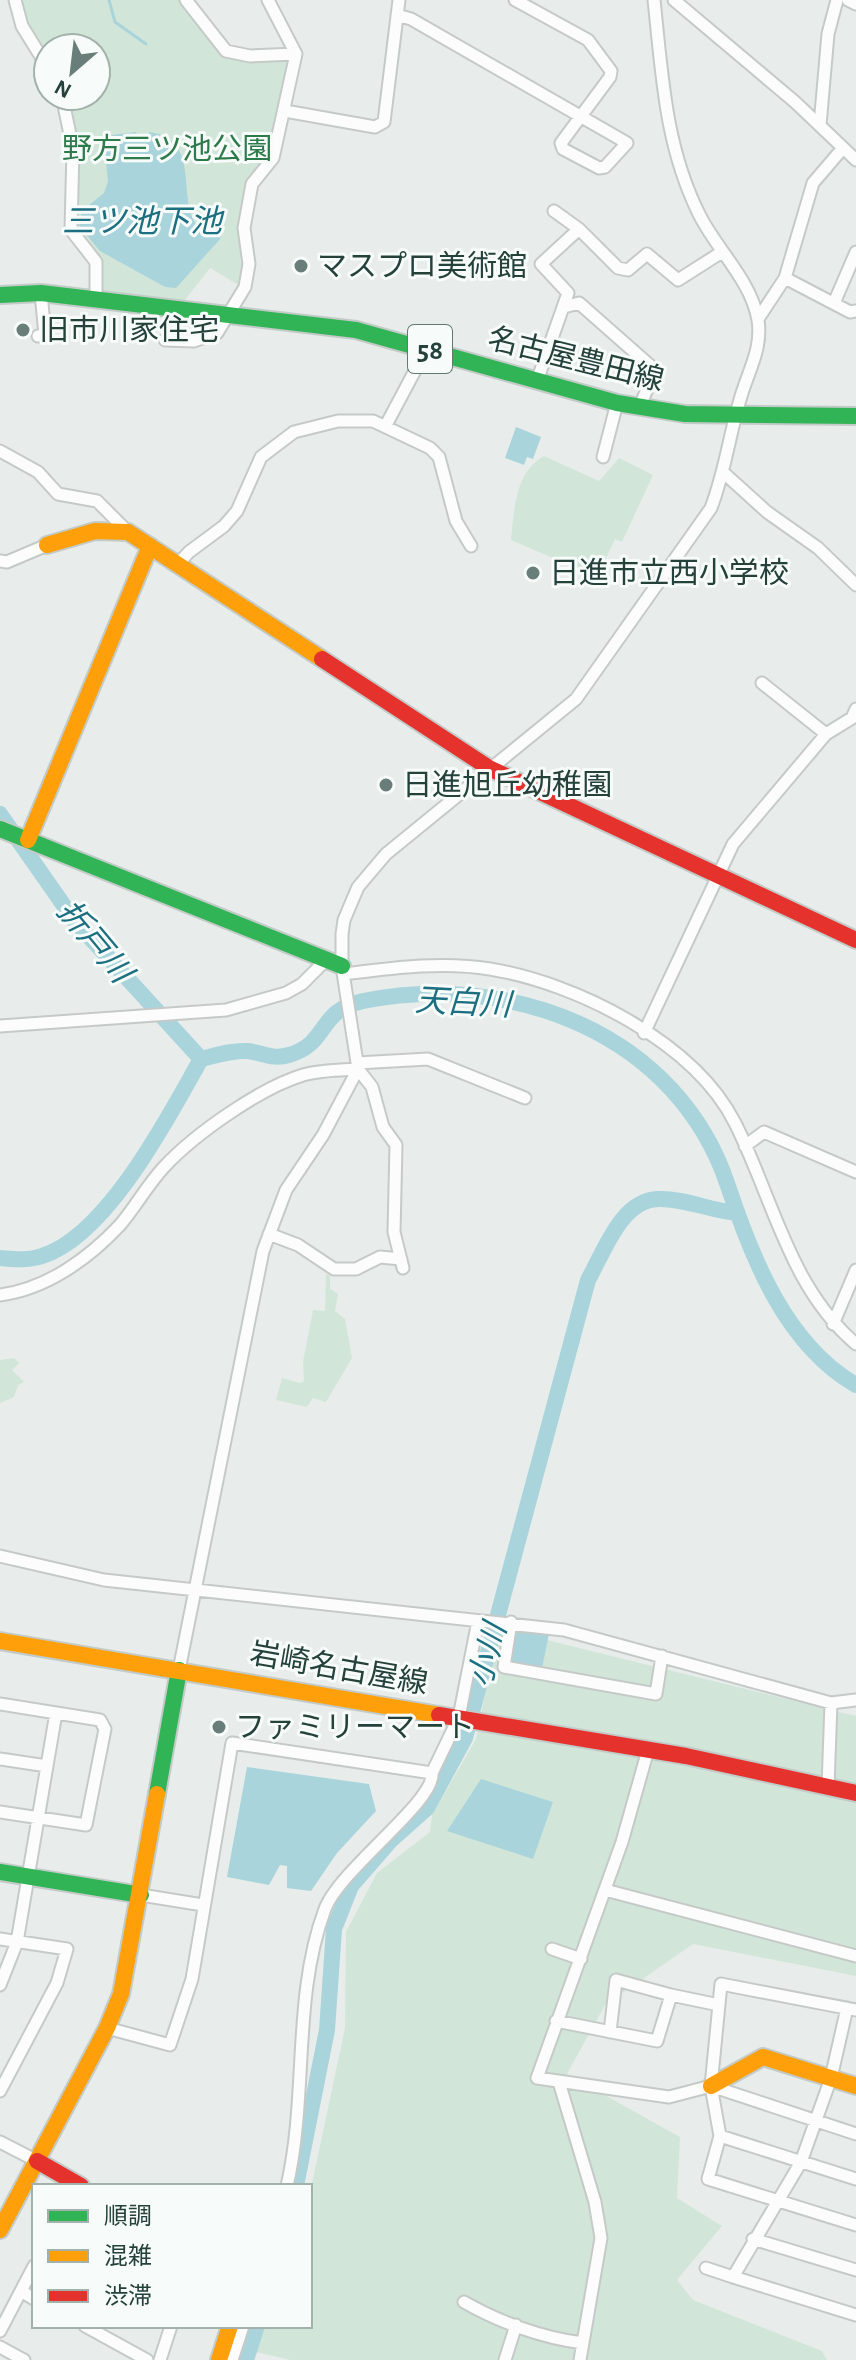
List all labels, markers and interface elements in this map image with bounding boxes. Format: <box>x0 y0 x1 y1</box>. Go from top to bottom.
north arrow <box>32 32 112 112</box>
text: N <box>51 75 75 102</box>
park label: 野方三ツ池公園 <box>62 133 272 165</box>
water label: 三ツ池下池 <box>62 205 225 238</box>
place label: マスプロ美術館 <box>317 250 527 282</box>
marker: マスプロ美術館 <box>292 257 310 275</box>
place label: 旧市川家住宅 <box>39 314 219 346</box>
marker: 旧市川家住宅 <box>14 321 32 339</box>
street label: 名古屋豊田線 <box>485 322 667 396</box>
road number: 58 <box>408 325 452 373</box>
place label: 日進市立西小学校 <box>549 557 789 589</box>
marker: 日進市立西小学校 <box>524 564 542 582</box>
place label: 日進旭丘幼稚園 <box>402 769 612 801</box>
marker: 日進旭丘幼稚園 <box>377 776 395 794</box>
water label: 折戸川 <box>51 894 140 991</box>
water label: 天白川 <box>414 984 515 1022</box>
water label: 小川 <box>463 1617 512 1690</box>
street label: 岩崎名古屋線 <box>248 1637 430 1699</box>
place label: ファミリーマート <box>235 1713 475 1743</box>
marker: ファミリーマート <box>210 1718 228 1736</box>
legend <box>32 2184 312 2328</box>
text: 順調 <box>104 2204 152 2229</box>
text: 混雑 <box>104 2243 152 2269</box>
text: 渋滞 <box>104 2283 152 2309</box>

